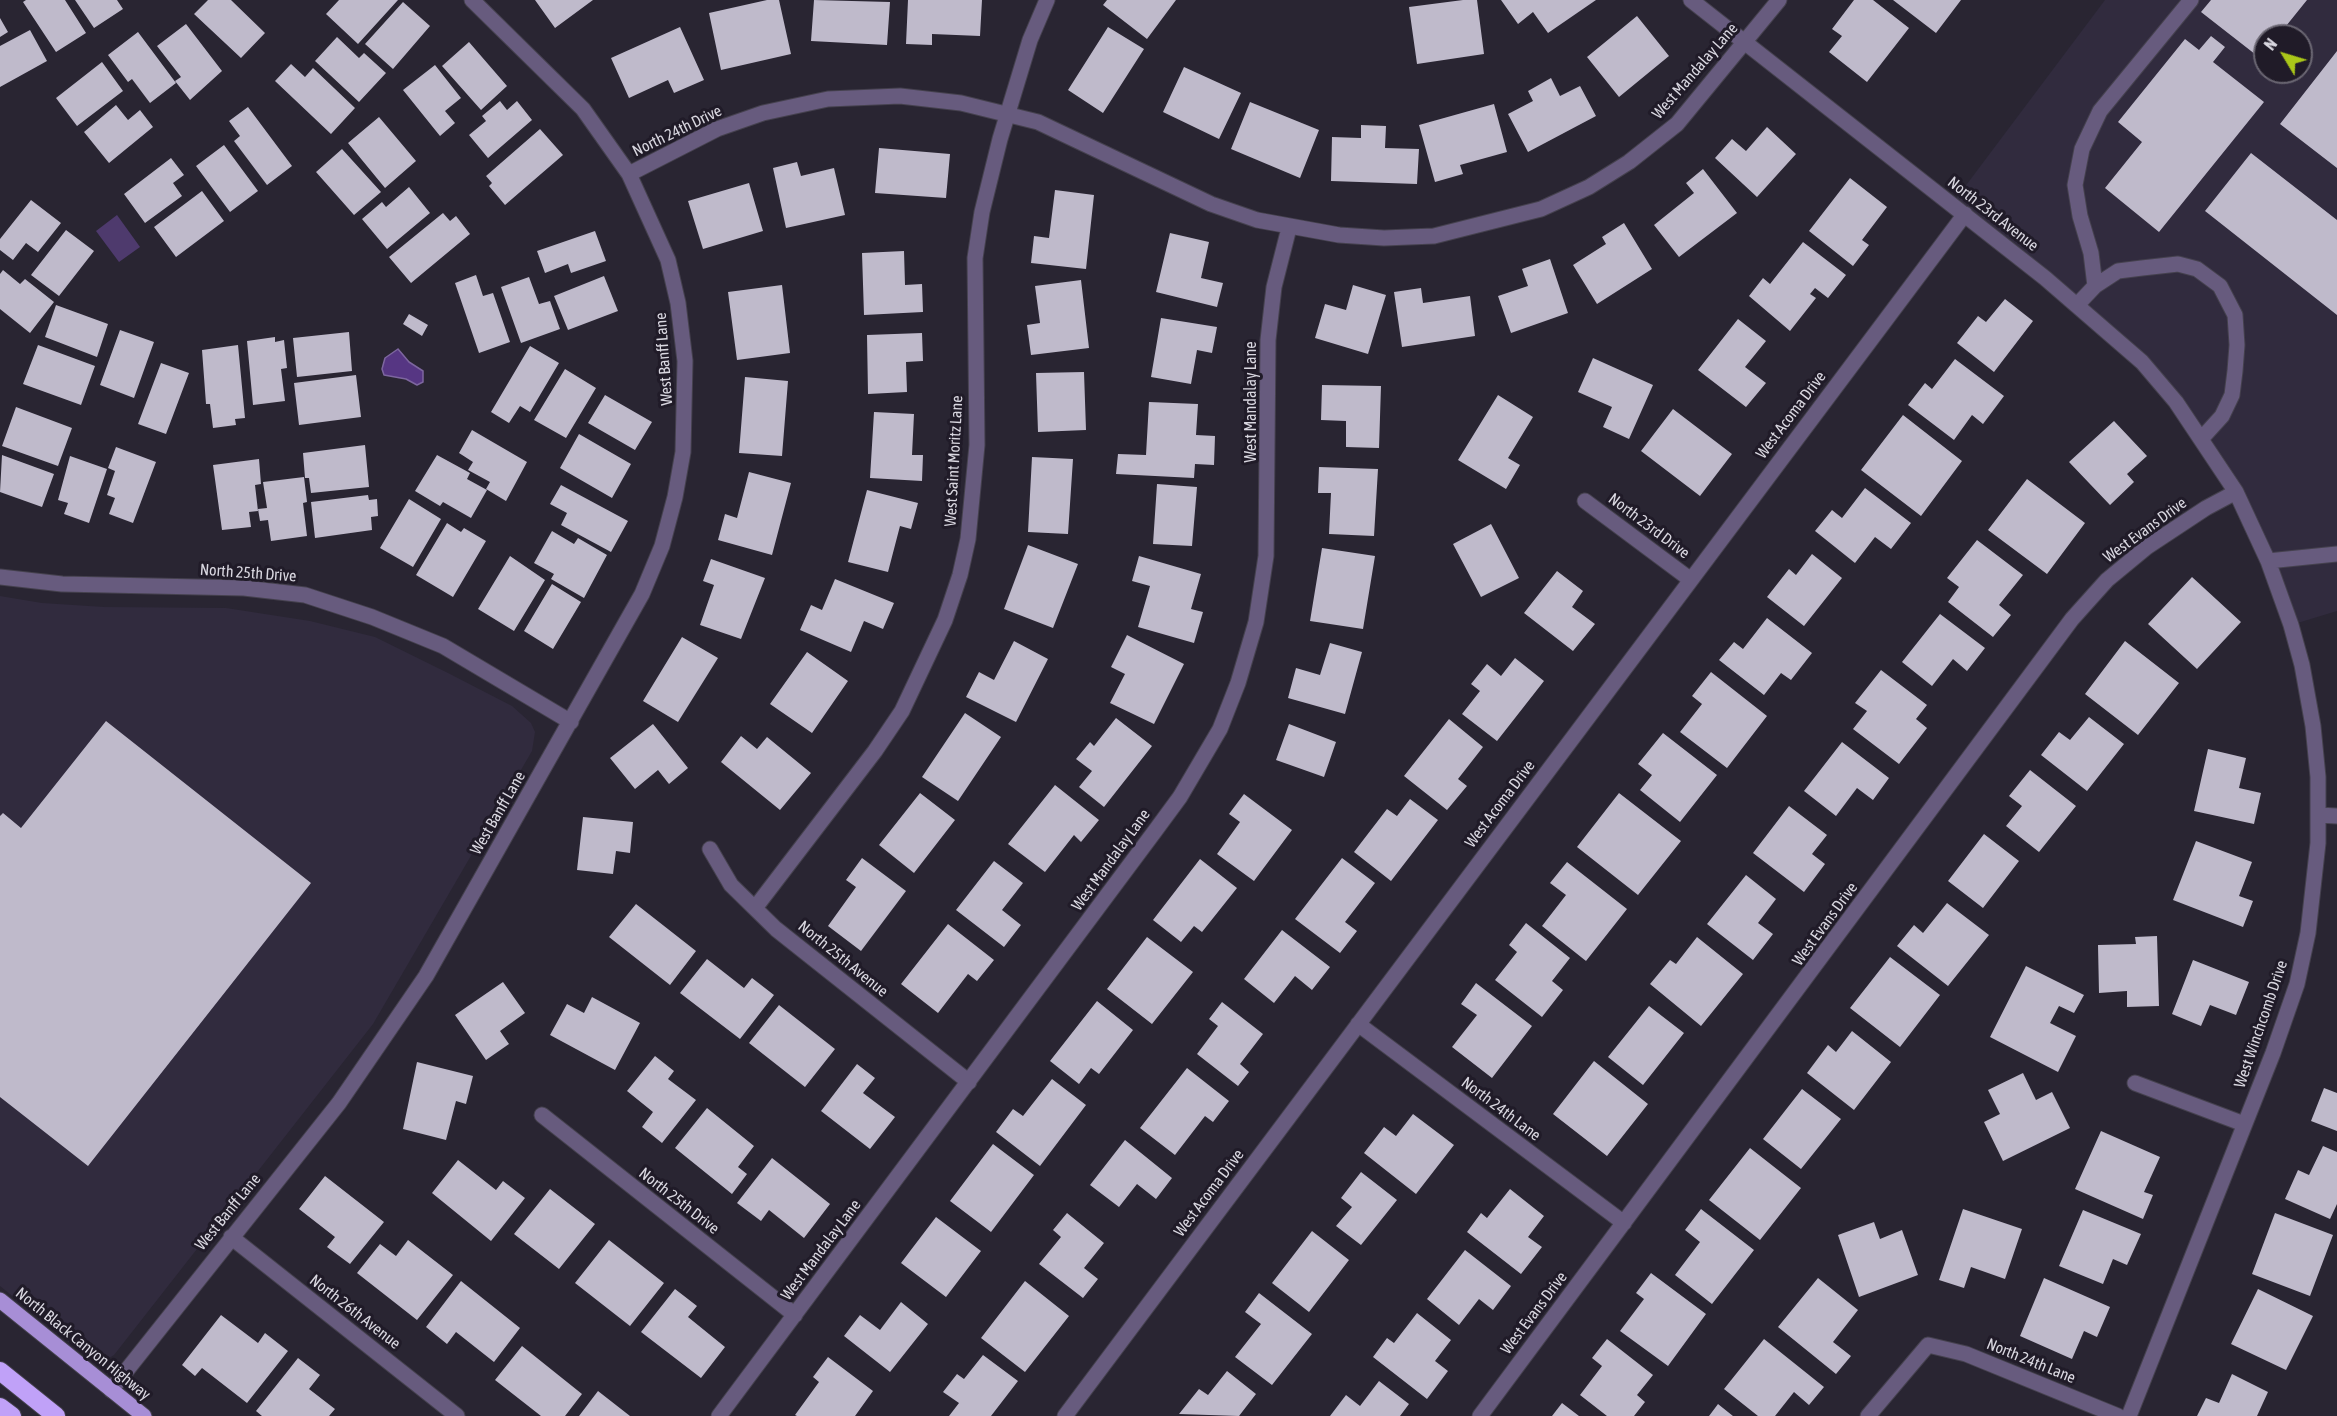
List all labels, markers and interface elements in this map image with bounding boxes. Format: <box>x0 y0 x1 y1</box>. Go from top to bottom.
street label: West Mandalay Lane <box>1648 19 1742 123</box>
north arrow <box>2253 24 2313 84</box>
text: N <box>2260 35 2280 53</box>
street label: North 24th Drive <box>629 101 725 161</box>
street label: North 23rd Avenue <box>1944 173 2042 255</box>
street label: West Banff Lane <box>651 312 677 406</box>
street label: West Mandalay Lane <box>1241 342 1261 462</box>
street label: West Acoma Drive <box>1752 368 1830 462</box>
street label: West Saint Moritz Lane <box>941 395 967 527</box>
street label: North 23rd Drive <box>1605 489 1693 563</box>
street label: West Evans Drive <box>2100 493 2190 567</box>
street label: North 25th Drive <box>199 560 297 586</box>
street label: West Acoma Drive <box>1461 757 1539 851</box>
street label: West Banff Lane <box>466 768 530 858</box>
street label: West Mandalay Lane <box>1068 805 1154 915</box>
street label: West Evans Drive <box>1788 879 1862 969</box>
street label: North 25th Avenue <box>794 917 892 1001</box>
street label: West Winchcomb Drive <box>2230 958 2292 1090</box>
street label: North 24th Lane <box>1458 1073 1544 1145</box>
street label: West Acoma Drive <box>1170 1146 1248 1240</box>
street label: North 25th Drive <box>635 1164 723 1238</box>
street label: West Banff Lane <box>191 1170 265 1254</box>
street label: West Mandalay Lane <box>777 1196 865 1304</box>
street label: West Evans Drive <box>1497 1268 1571 1358</box>
street label: North 26th Avenue <box>306 1271 404 1353</box>
street label: North Black Canyon Highway <box>12 1284 154 1404</box>
street label: North 24th Lane <box>1984 1334 2078 1388</box>

